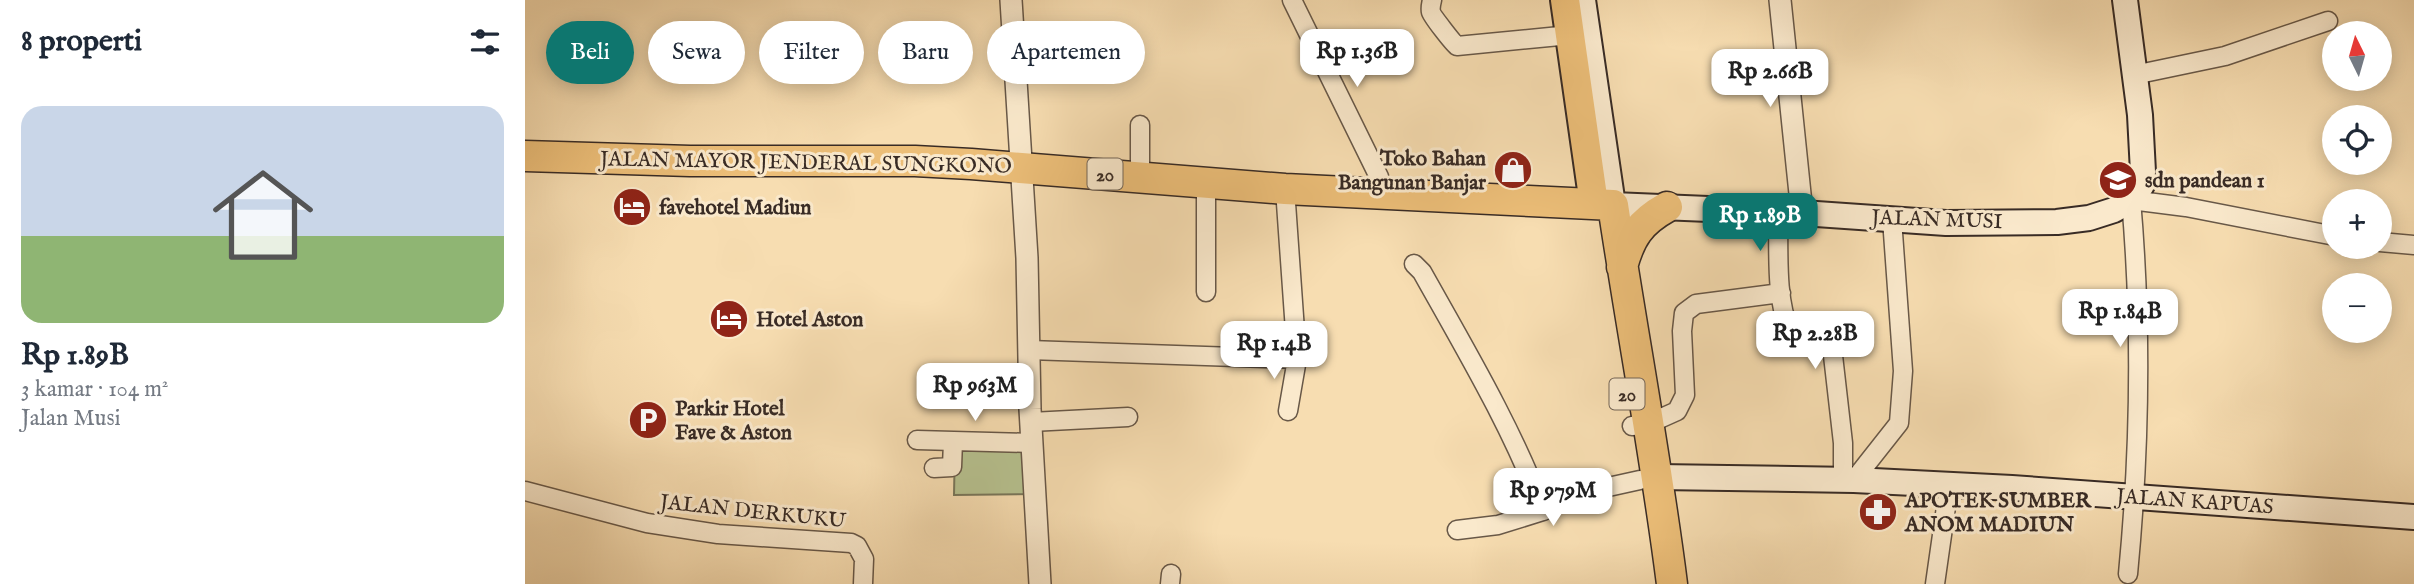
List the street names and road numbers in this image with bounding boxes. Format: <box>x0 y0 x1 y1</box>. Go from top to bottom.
street label: JALAN MAYOR JENDERAL SUNGKONO <box>598 146 1012 181</box>
road number: 20 <box>1087 158 1123 190</box>
street label: JALAN MUSI <box>1869 205 2003 236</box>
road number: 20 <box>1609 378 1645 410</box>
street label: JALAN KAPUAS <box>2113 483 2274 521</box>
street label: JALAN DERKUKU <box>657 489 847 536</box>

